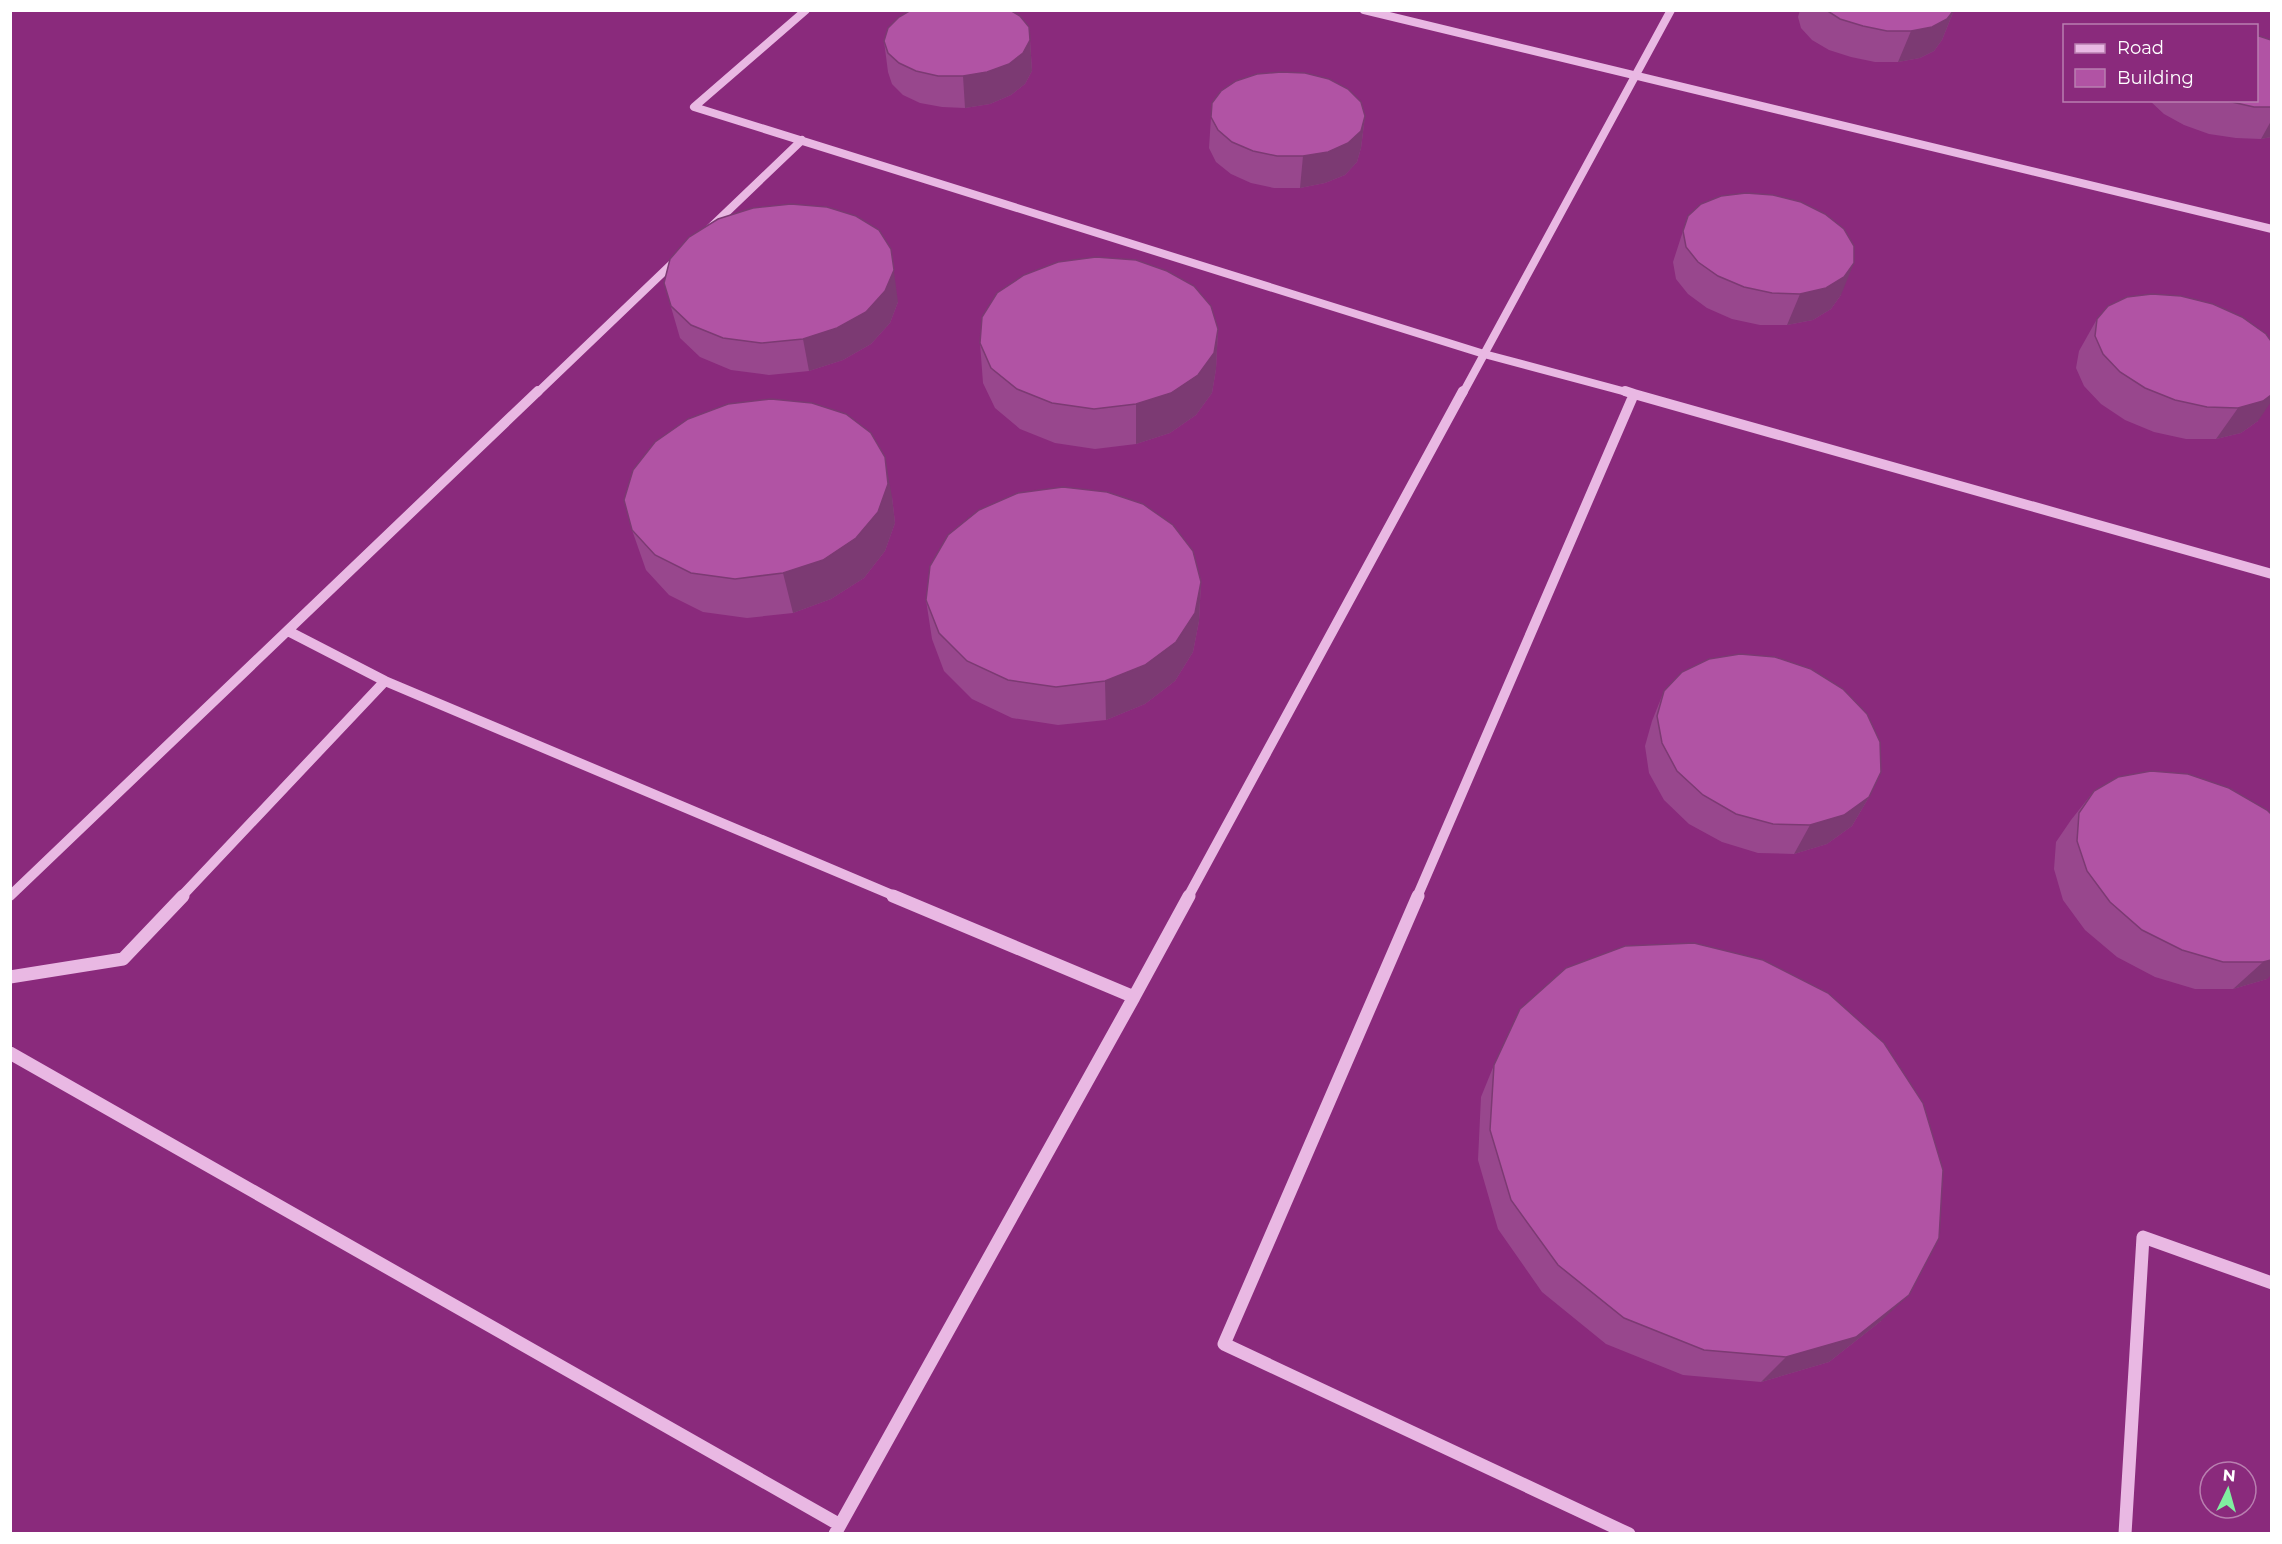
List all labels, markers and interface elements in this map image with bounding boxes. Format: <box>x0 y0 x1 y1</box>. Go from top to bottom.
legend <box>2063 24 2258 102</box>
text: Road <box>2117 37 2164 59</box>
text: Building <box>2117 67 2194 89</box>
north arrow <box>2198 1460 2258 1520</box>
text: N <box>2222 1466 2237 1486</box>

